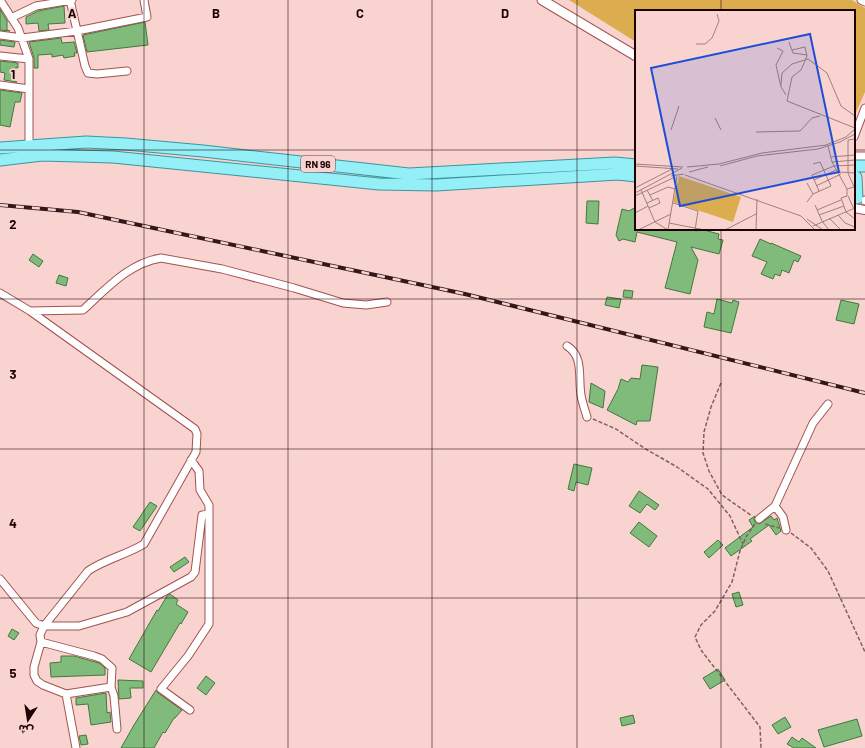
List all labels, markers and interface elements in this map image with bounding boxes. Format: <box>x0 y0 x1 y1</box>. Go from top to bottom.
text: A <box>68 5 77 21</box>
text: B <box>212 5 220 21</box>
text: C <box>356 5 364 21</box>
text: D <box>501 5 509 21</box>
inset map <box>635 10 855 230</box>
text: 1 <box>11 66 15 82</box>
road number: RN 96 <box>301 156 335 172</box>
text: 2 <box>9 216 17 232</box>
text: 3 <box>9 366 17 382</box>
text: 4 <box>9 515 17 531</box>
text: 5 <box>9 665 17 681</box>
north arrow <box>8 700 48 740</box>
text: ش <box>17 721 35 738</box>

